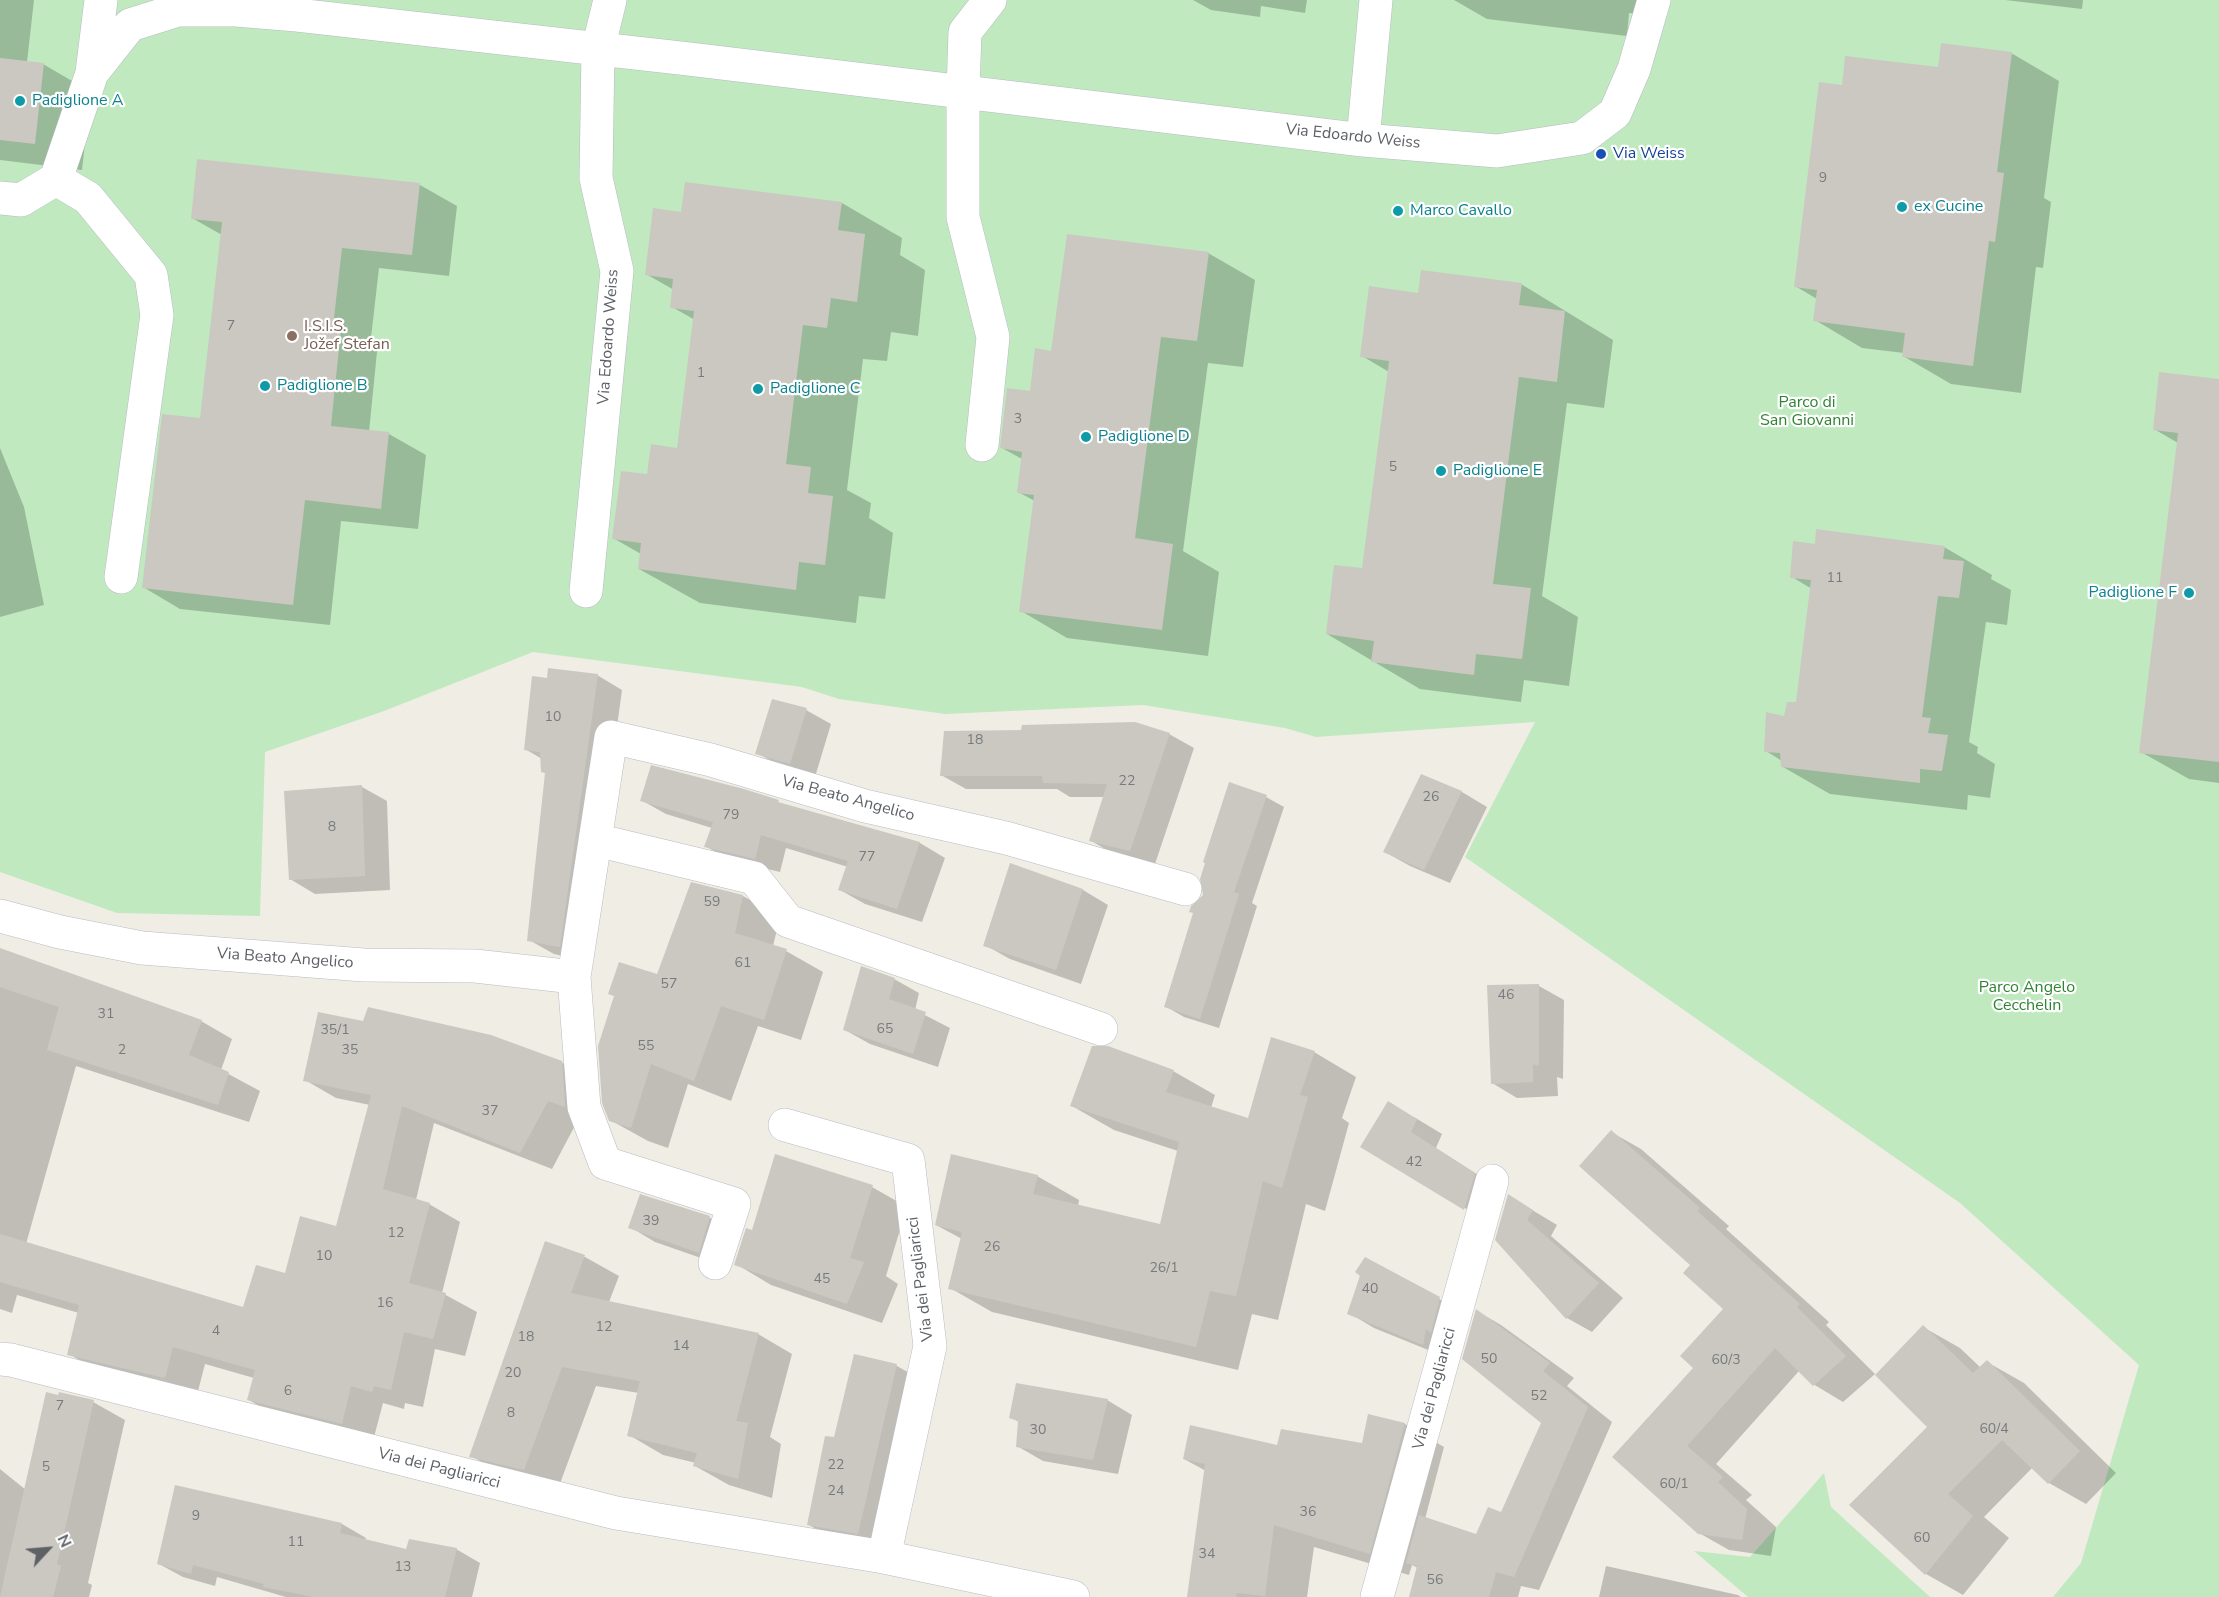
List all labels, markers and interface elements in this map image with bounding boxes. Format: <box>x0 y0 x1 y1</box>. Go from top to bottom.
place label: Padiglione A <box>32 91 123 111</box>
marker: Padiglione A <box>13 94 27 108</box>
street label: Via Edoardo Weiss <box>1285 120 1421 154</box>
place label: Via Weiss <box>1613 144 1685 164</box>
marker: Via Weiss <box>1594 147 1608 161</box>
house number: 9 <box>1819 171 1827 187</box>
place label: ex Cucine <box>1914 197 1983 217</box>
marker: ex Cucine <box>1895 200 1909 214</box>
place label: Marco Cavallo <box>1410 201 1512 221</box>
marker: Marco Cavallo <box>1391 204 1405 218</box>
street label: Via Edoardo Weiss <box>595 269 623 405</box>
place label: I.S.I.S. Jožef Stefan <box>304 317 390 355</box>
house number: 7 <box>227 319 235 335</box>
marker: I.S.I.S. Jožef Stefan <box>285 329 299 343</box>
house number: 1 <box>697 366 705 382</box>
place label: Padiglione B <box>277 376 368 396</box>
marker: Padiglione B <box>258 379 272 393</box>
place label: Padiglione C <box>770 379 860 399</box>
marker: Padiglione C <box>751 382 765 396</box>
park label: Parco di San Giovanni <box>1760 393 1854 431</box>
house number: 3 <box>1014 412 1022 428</box>
place label: Padiglione D <box>1098 427 1190 447</box>
marker: Padiglione D <box>1079 430 1093 444</box>
house number: 5 <box>1389 460 1397 476</box>
place label: Padiglione E <box>1453 461 1542 481</box>
marker: Padiglione E <box>1434 464 1448 478</box>
house number: 11 <box>1827 571 1843 587</box>
place label: Padiglione F <box>2089 583 2177 603</box>
marker: Padiglione F <box>2182 586 2196 600</box>
house number: 10 <box>545 710 561 726</box>
house number: 18 <box>967 733 983 749</box>
street label: Via Beato Angelico <box>779 772 917 826</box>
house number: 22 <box>1119 774 1135 790</box>
house number: 26 <box>1423 790 1439 806</box>
house number: 79 <box>723 808 739 824</box>
house number: 8 <box>328 820 336 836</box>
house number: 77 <box>859 850 875 866</box>
house number: 59 <box>704 895 720 911</box>
street label: Via Beato Angelico <box>216 945 354 973</box>
house number: 61 <box>735 956 751 972</box>
house number: 57 <box>661 977 677 993</box>
park label: Parco Angelo Cecchelin <box>1979 978 2075 1016</box>
house number: 46 <box>1498 988 1514 1004</box>
house number: 31 <box>98 1007 114 1023</box>
house number: 65 <box>877 1022 893 1038</box>
house number: 35/1 <box>320 1023 350 1039</box>
house number: 55 <box>638 1039 654 1055</box>
house number: 2 <box>118 1043 126 1059</box>
house number: 35 <box>342 1043 358 1059</box>
house number: 37 <box>482 1104 498 1120</box>
house number: 42 <box>1406 1155 1422 1171</box>
house number: 39 <box>643 1214 659 1230</box>
street label: Via dei Pagliaricci <box>904 1216 938 1342</box>
house number: 12 <box>388 1226 404 1242</box>
house number: 26 <box>984 1240 1000 1256</box>
house number: 10 <box>316 1249 332 1265</box>
house number: 26/1 <box>1149 1261 1179 1277</box>
house number: 45 <box>814 1272 830 1288</box>
house number: 40 <box>1362 1282 1378 1298</box>
house number: 16 <box>377 1296 393 1312</box>
house number: 12 <box>596 1320 612 1336</box>
house number: 4 <box>212 1324 220 1340</box>
street label: Via dei Pagliaricci <box>1410 1326 1460 1452</box>
house number: 18 <box>518 1330 534 1346</box>
house number: 14 <box>673 1339 689 1355</box>
house number: 50 <box>1481 1352 1497 1368</box>
house number: 60/3 <box>1711 1353 1741 1369</box>
house number: 20 <box>505 1366 521 1382</box>
house number: 6 <box>284 1384 292 1400</box>
house number: 52 <box>1531 1389 1547 1405</box>
house number: 7 <box>56 1399 64 1415</box>
house number: 8 <box>507 1406 515 1422</box>
house number: 60/4 <box>1979 1422 2009 1438</box>
house number: 30 <box>1030 1423 1046 1439</box>
street label: Via dei Pagliaricci <box>376 1445 502 1493</box>
house number: 22 <box>828 1458 844 1474</box>
house number: 5 <box>42 1460 50 1476</box>
house number: 60/1 <box>1659 1477 1689 1493</box>
house number: 24 <box>828 1484 844 1500</box>
house number: 36 <box>1300 1505 1316 1521</box>
house number: 9 <box>192 1509 200 1525</box>
north arrow <box>18 1519 78 1579</box>
text: N <box>52 1531 77 1551</box>
house number: 60 <box>1914 1531 1930 1547</box>
house number: 11 <box>288 1535 304 1551</box>
house number: 34 <box>1199 1547 1215 1563</box>
house number: 13 <box>395 1560 411 1576</box>
house number: 56 <box>1427 1573 1443 1589</box>

